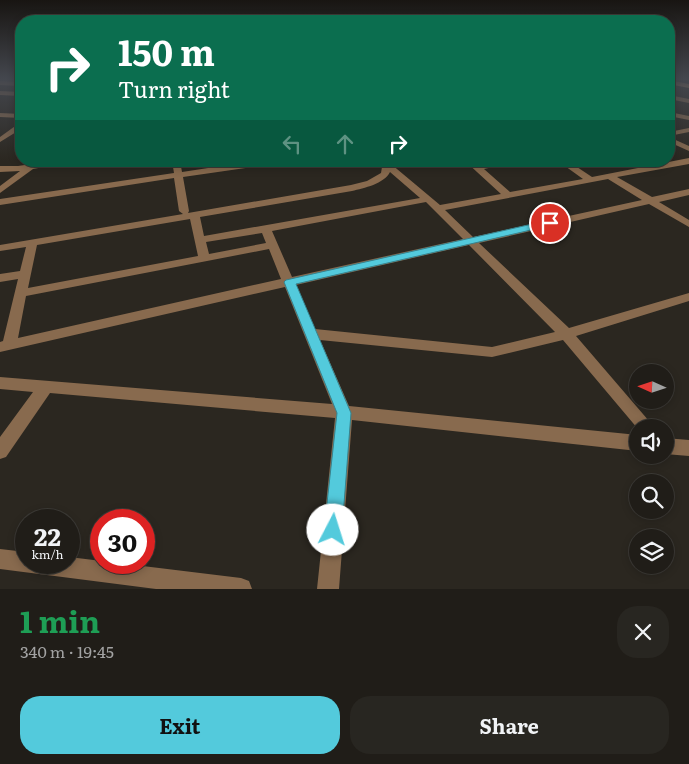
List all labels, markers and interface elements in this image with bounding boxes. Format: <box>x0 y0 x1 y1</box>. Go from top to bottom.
text: 150 m <box>118 25 215 77</box>
icon: right <box>35 35 100 100</box>
text: Turn right <box>118 72 230 105</box>
icon: left <box>278 130 306 158</box>
icon: ahead <box>331 130 359 158</box>
icon: right <box>384 130 412 158</box>
pin <box>529 202 571 244</box>
icon: arrive <box>536 209 564 237</box>
north arrow <box>629 364 674 409</box>
map controls <box>629 364 674 574</box>
button: sound <box>629 419 674 464</box>
button: search <box>629 474 674 519</box>
position arrow <box>306 503 358 555</box>
speed limit sign: 30 <box>90 509 155 574</box>
text: 22 <box>34 517 61 554</box>
button: layers <box>629 529 674 574</box>
text: km/h <box>32 545 63 563</box>
text: 1 min <box>20 598 100 642</box>
button: close <box>617 606 669 658</box>
text: 340 m · 19:45 <box>20 639 114 663</box>
button: Exit <box>20 696 340 754</box>
button: Share <box>350 696 669 754</box>

